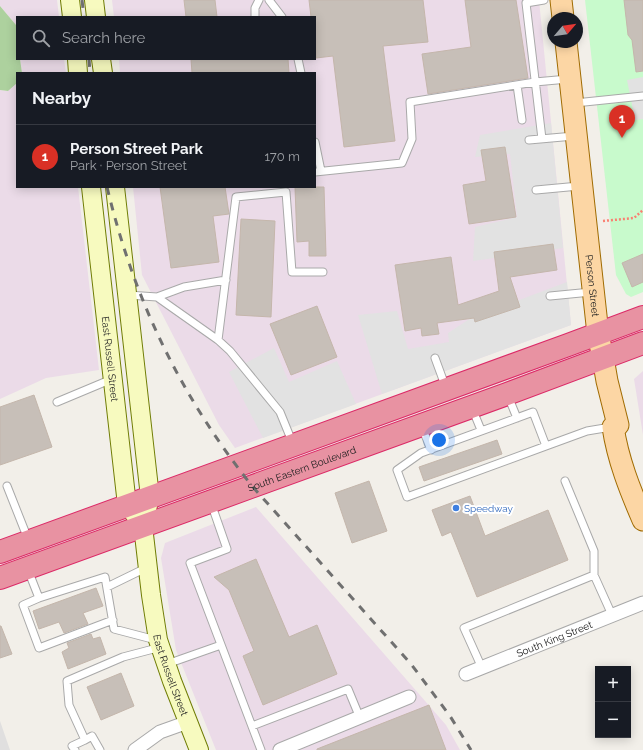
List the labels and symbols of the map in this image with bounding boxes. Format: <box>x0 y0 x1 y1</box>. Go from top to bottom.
north arrow <box>547 12 583 48</box>
pin: 1 <box>609 105 635 138</box>
street label: Person Street <box>583 254 601 318</box>
street label: East Russell Street <box>100 316 120 403</box>
your location <box>429 430 449 450</box>
street label: South Eastern Boulevard <box>246 444 358 494</box>
marker: Speedway <box>451 503 461 513</box>
place label: Speedway <box>464 503 513 514</box>
street label: South King Street <box>515 619 594 659</box>
street label: East Russell Street <box>151 634 190 718</box>

